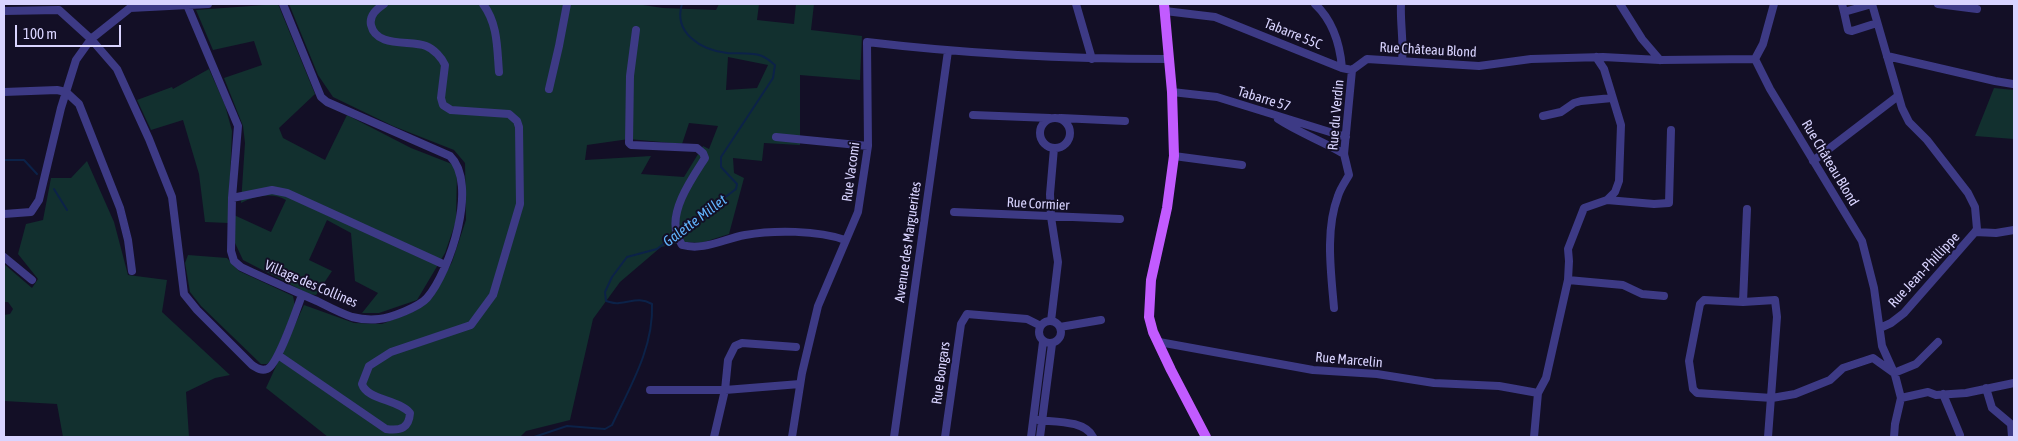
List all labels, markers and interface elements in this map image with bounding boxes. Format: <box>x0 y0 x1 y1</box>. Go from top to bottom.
scale bar <box>18 15 124 47</box>
street label: Tabarre 55C <box>1262 15 1324 53</box>
text: 100 m <box>23 25 57 42</box>
street label: Rue Château Blond <box>1379 39 1477 61</box>
street label: Rue du Verdin <box>1325 79 1347 151</box>
street label: Tabarre 57 <box>1235 83 1293 115</box>
street label: Rue Château Blond <box>1798 117 1862 209</box>
street label: Rue Vacomi <box>839 141 863 203</box>
street label: Avenue des Marguerites <box>891 181 925 303</box>
water label: Galette Millet <box>660 191 730 251</box>
street label: Rue Cormier <box>1006 194 1070 214</box>
street label: Rue Jean-Phillippe <box>1885 229 1963 311</box>
street label: Village des Collines <box>262 257 360 311</box>
street label: Rue Bongars <box>928 340 954 406</box>
street label: Rue Marcelin <box>1315 349 1383 371</box>

